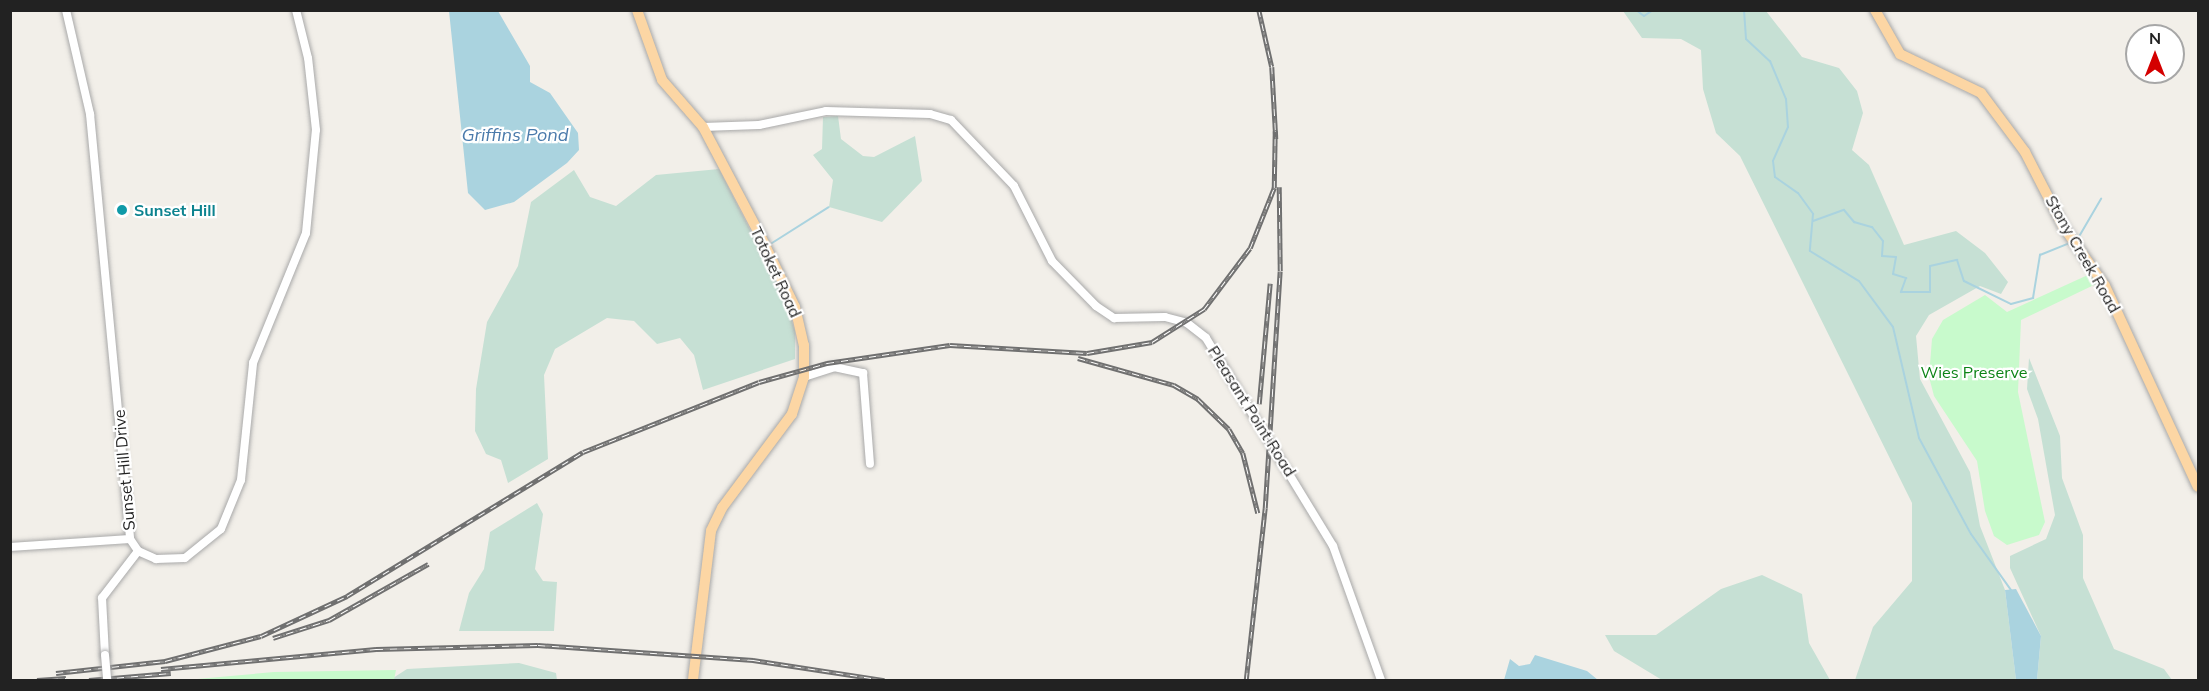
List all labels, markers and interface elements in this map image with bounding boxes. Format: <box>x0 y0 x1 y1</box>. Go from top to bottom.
north arrow <box>2125 24 2185 84</box>
text: N <box>2149 28 2161 48</box>
water label: Griffins Pond <box>461 124 569 146</box>
street label: Stony Creek Road <box>2042 192 2124 316</box>
place label: Sunset Hill <box>134 200 216 220</box>
marker: Sunset Hill <box>115 203 129 217</box>
street label: Totoket Road <box>747 224 805 320</box>
street label: Pleasant Point Road <box>1204 342 1300 480</box>
park label: Wies Preserve <box>1920 362 2028 382</box>
street label: Sunset Hill Drive <box>109 409 139 531</box>

